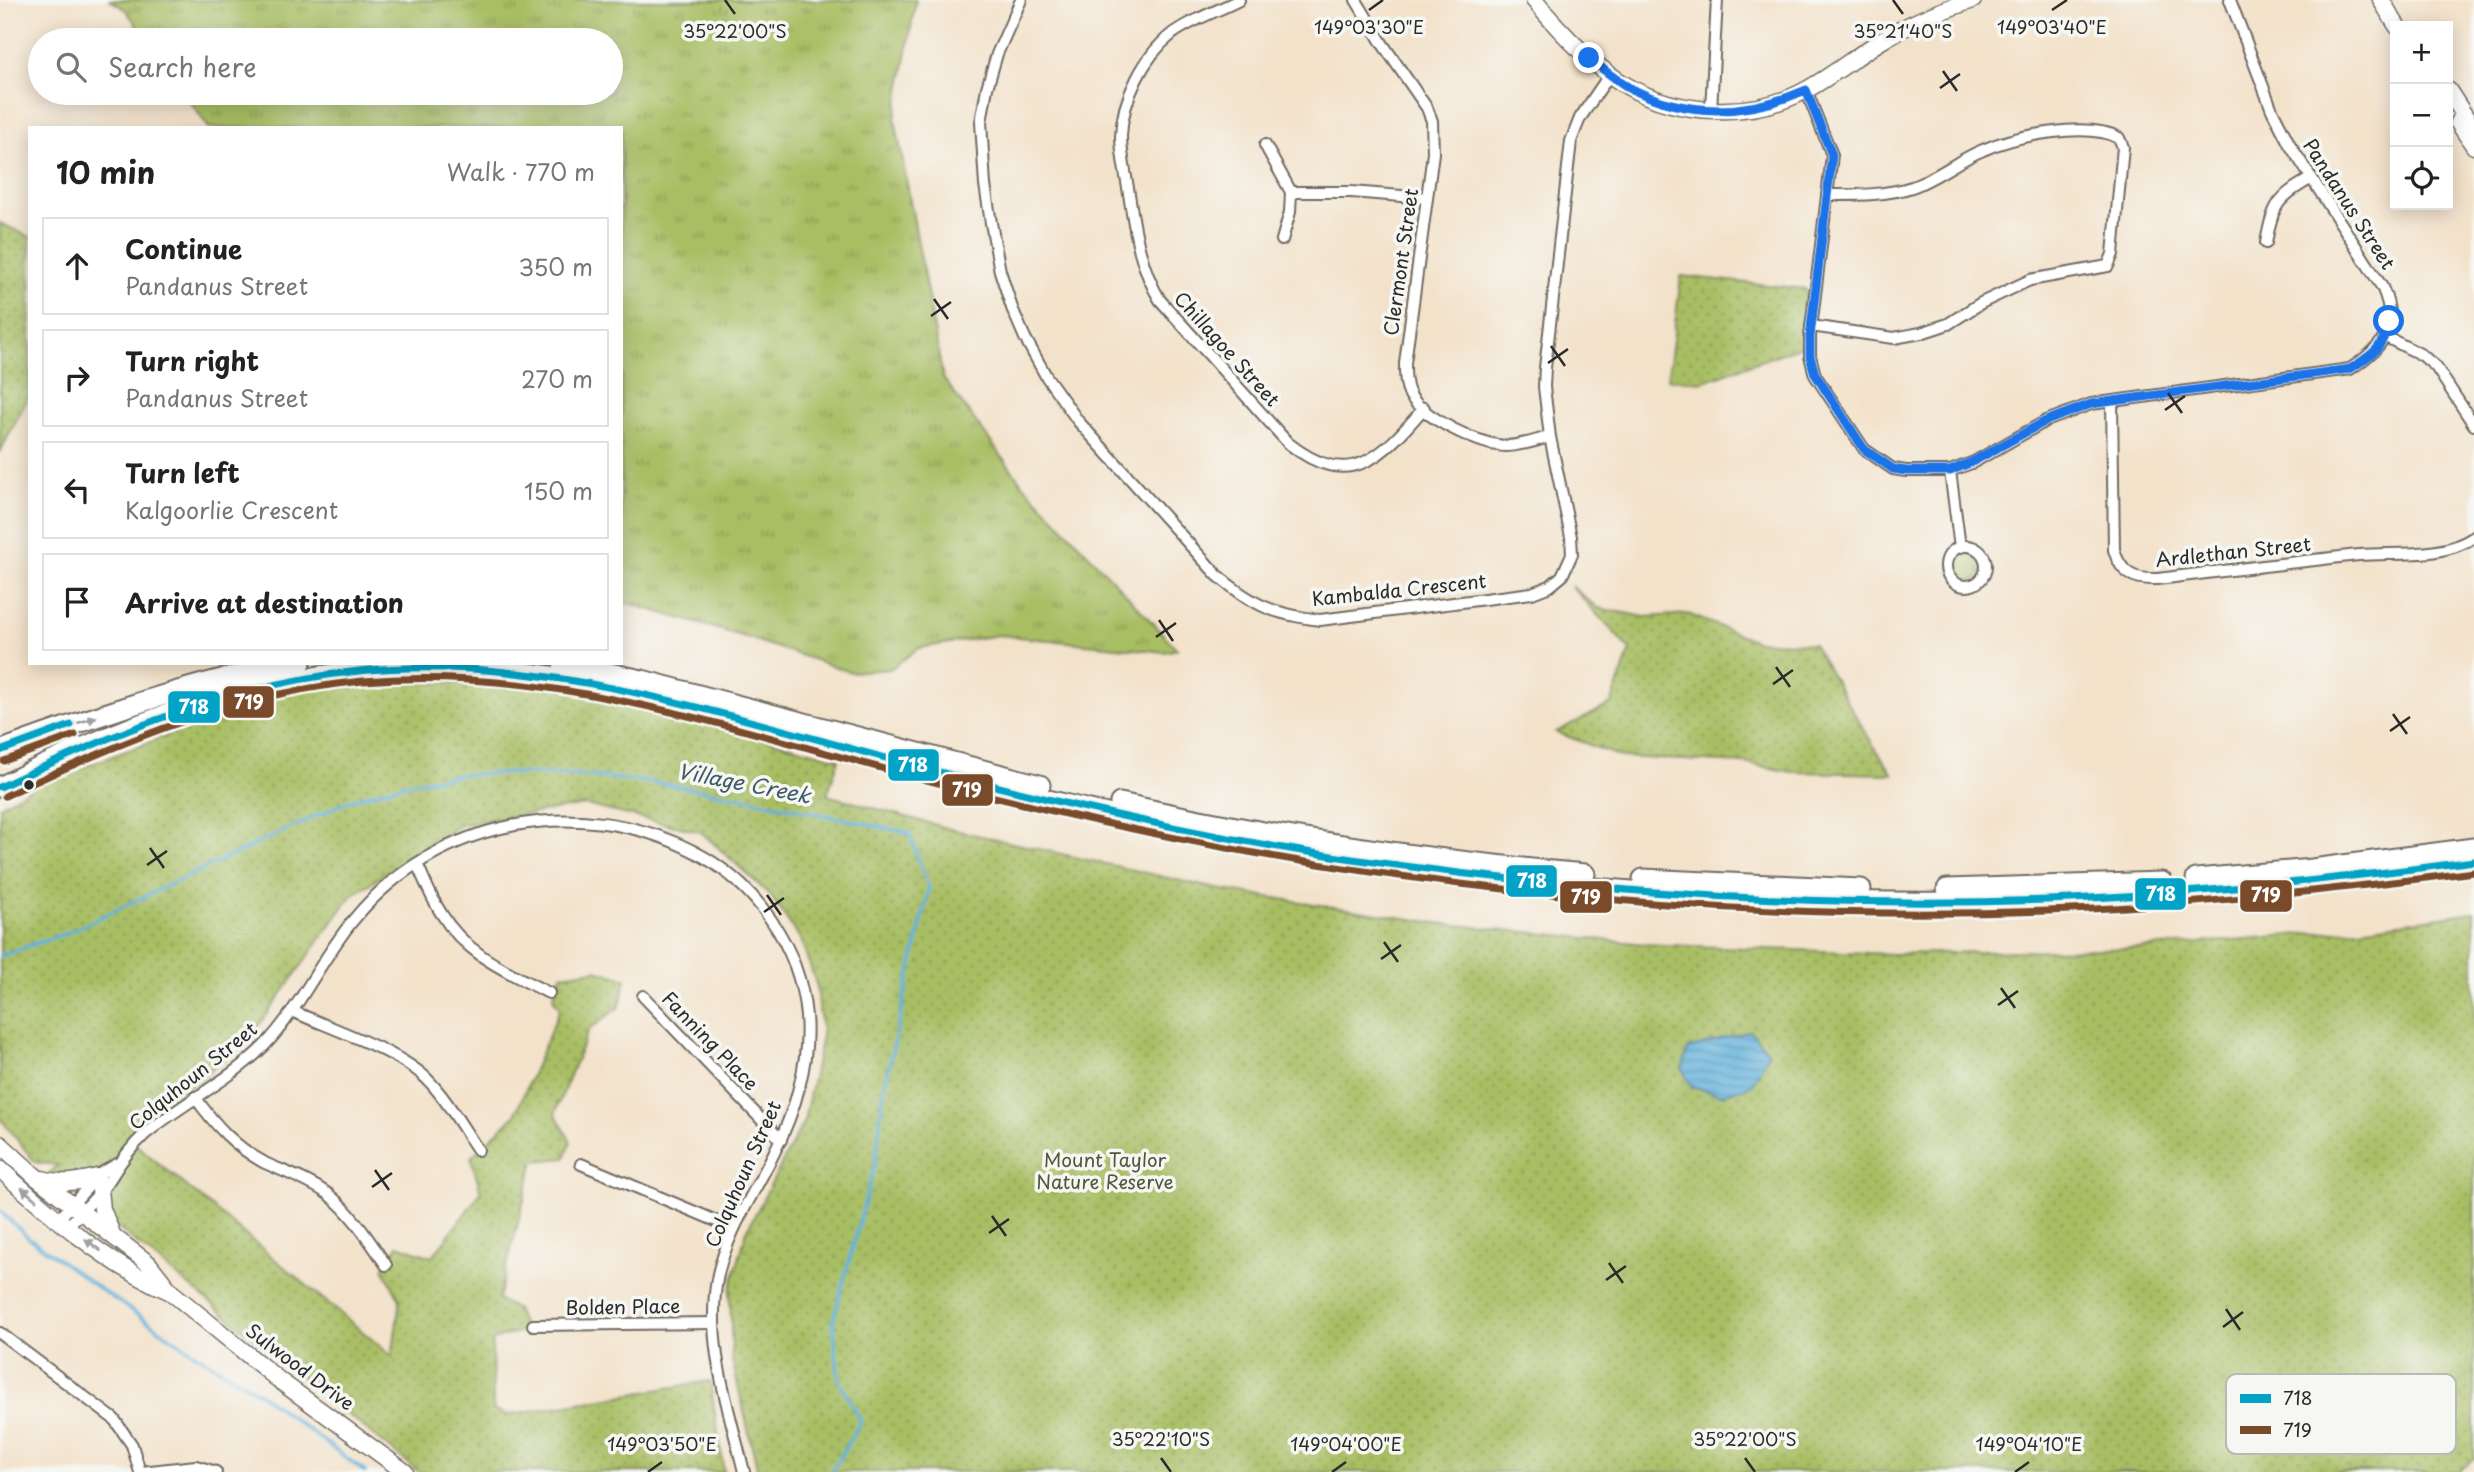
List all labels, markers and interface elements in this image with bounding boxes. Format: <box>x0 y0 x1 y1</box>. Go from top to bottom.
text: 149°03'30"E <box>1314 13 1424 40</box>
text: 149°03'40"E <box>1997 13 2107 40</box>
text: 35°22'00"S <box>683 17 787 44</box>
text: 35°21'40"S <box>1854 17 1952 44</box>
map controls <box>2390 21 2453 210</box>
button: + <box>2390 21 2453 84</box>
search box <box>28 28 623 105</box>
route end <box>1573 42 1604 73</box>
text: Search here <box>108 47 257 86</box>
icon: search <box>52 48 90 86</box>
button: − <box>2390 84 2453 147</box>
street label: Pandanus Street <box>2297 132 2403 275</box>
button: locate <box>2390 147 2453 210</box>
text: 10 min <box>56 149 155 194</box>
text: Walk · 770 m <box>447 154 595 189</box>
street label: Clermont Street <box>1376 186 1424 337</box>
text: Continue <box>125 229 242 268</box>
icon: ahead <box>58 247 96 285</box>
text: 350 m <box>518 249 593 284</box>
text: Pandanus Street <box>125 268 308 303</box>
street label: Chillagoe Street <box>1168 285 1287 412</box>
route start <box>2373 305 2404 336</box>
text: Turn right <box>125 341 259 380</box>
icon: right <box>58 359 96 397</box>
text: 270 m <box>521 361 593 396</box>
text: Pandanus Street <box>125 380 308 415</box>
text: Turn left <box>125 453 240 492</box>
icon: left <box>58 471 96 509</box>
text: 150 m <box>524 473 593 508</box>
text: Kalgoorlie Crescent <box>125 492 338 527</box>
street label: Ardlethan Street <box>2154 529 2312 573</box>
street label: Kambalda Crescent <box>1310 566 1488 612</box>
icon: arrive <box>58 583 96 621</box>
text: Arrive at destination <box>125 583 404 622</box>
line badge: 719 <box>222 685 275 719</box>
text: 719 <box>234 687 264 715</box>
line badge: 718 <box>167 690 221 724</box>
text: 718 <box>179 692 209 720</box>
one-way arrow <box>77 714 98 724</box>
line badge: 718 <box>887 748 940 782</box>
text: 718 <box>898 750 928 778</box>
water label: Village Creek <box>675 753 815 811</box>
line badge: 719 <box>941 773 994 807</box>
text: 719 <box>952 775 982 803</box>
unlabelled marker <box>22 778 36 792</box>
line badge: 718 <box>1505 864 1558 898</box>
text: 718 <box>1517 866 1547 894</box>
line badge: 718 <box>2134 877 2187 911</box>
text: 718 <box>2146 879 2176 907</box>
line badge: 719 <box>2239 879 2293 913</box>
line badge: 719 <box>1559 880 1613 914</box>
text: 719 <box>2251 880 2281 908</box>
text: 719 <box>1571 882 1601 910</box>
street label: Fanning Place <box>656 984 765 1096</box>
street label: Colquhoun Street <box>122 1014 263 1136</box>
street label: Colquhoun Street <box>697 1095 787 1252</box>
park label: Mount Taylor Nature Reserve <box>1036 1145 1174 1195</box>
one-way arrow <box>20 1186 38 1202</box>
one-way arrow <box>85 1238 103 1253</box>
street label: Bolden Place <box>565 1291 681 1321</box>
street label: Sulwood Drive <box>240 1316 361 1416</box>
legend <box>2226 1374 2456 1454</box>
text: 718 <box>2283 1383 2313 1411</box>
text: 719 <box>2283 1415 2312 1443</box>
text: 35°22'10"S <box>1112 1425 1210 1452</box>
text: 35°22'00"S <box>1693 1425 1797 1452</box>
text: 149°03'50"E <box>607 1430 717 1457</box>
text: 149°04'00"E <box>1290 1430 1402 1457</box>
text: 149°04'10"E <box>1976 1430 2082 1457</box>

